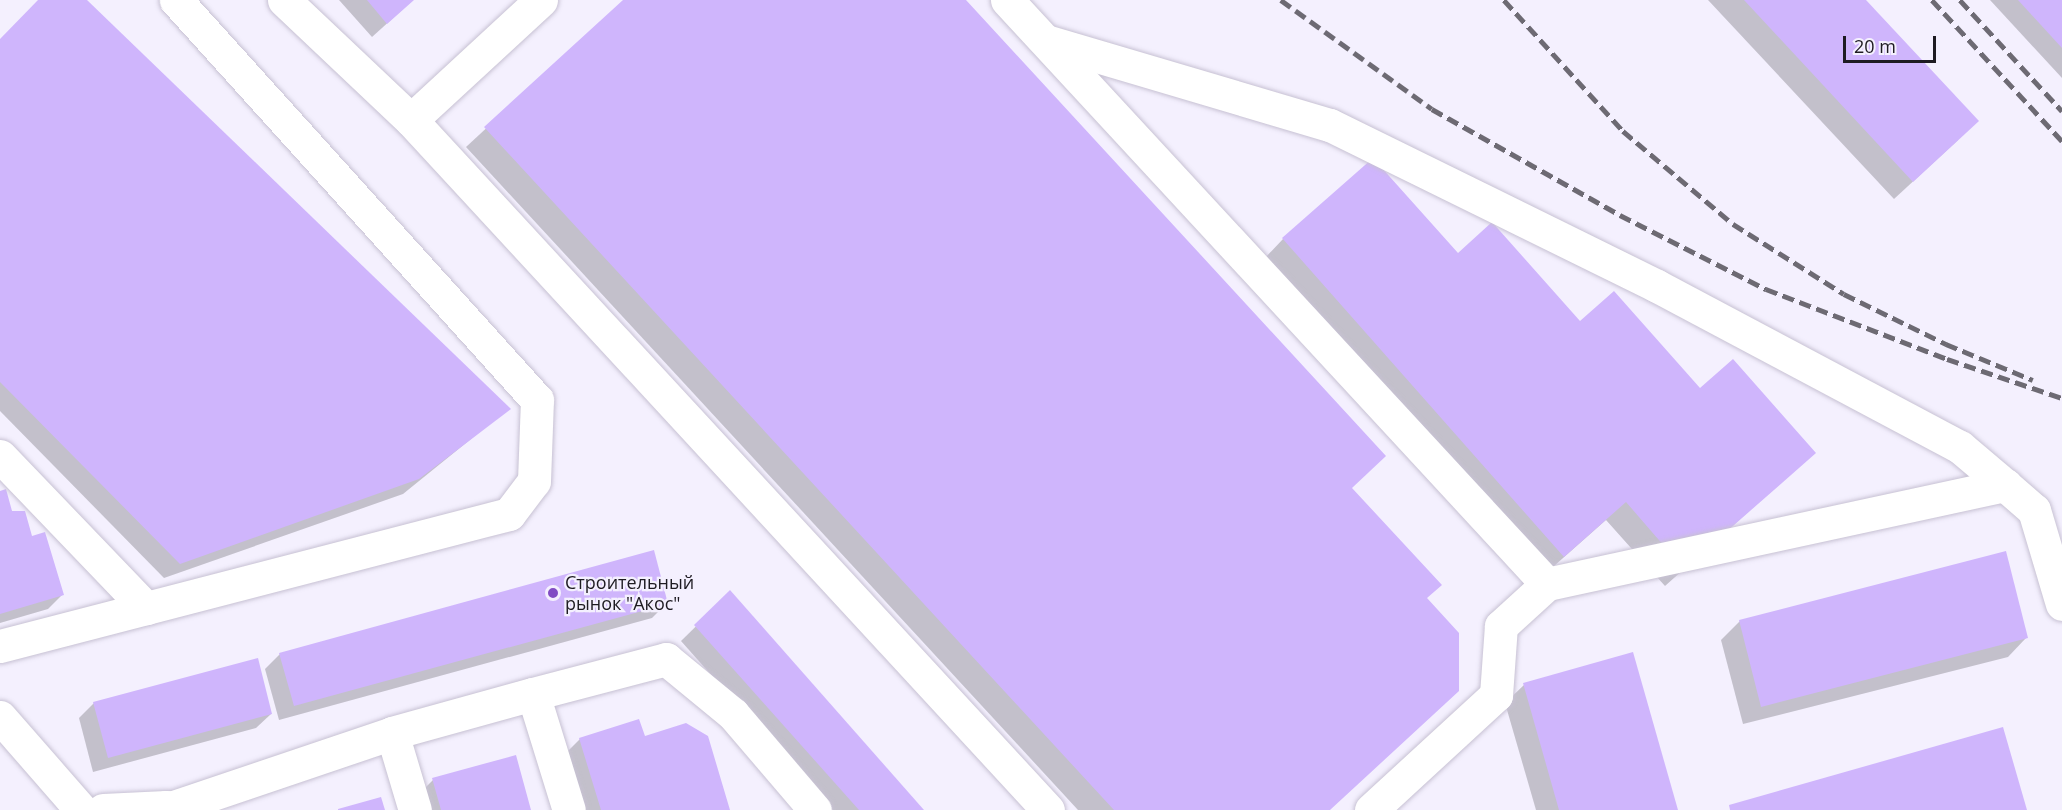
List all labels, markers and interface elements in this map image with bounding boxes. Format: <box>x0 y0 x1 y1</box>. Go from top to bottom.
scale bar <box>1846 24 1939 62</box>
text: 20 m <box>1854 34 1896 58</box>
place label: Строительный рынок "Акос" <box>565 572 694 614</box>
marker: Строительный рынок "Акос" <box>546 586 560 600</box>

